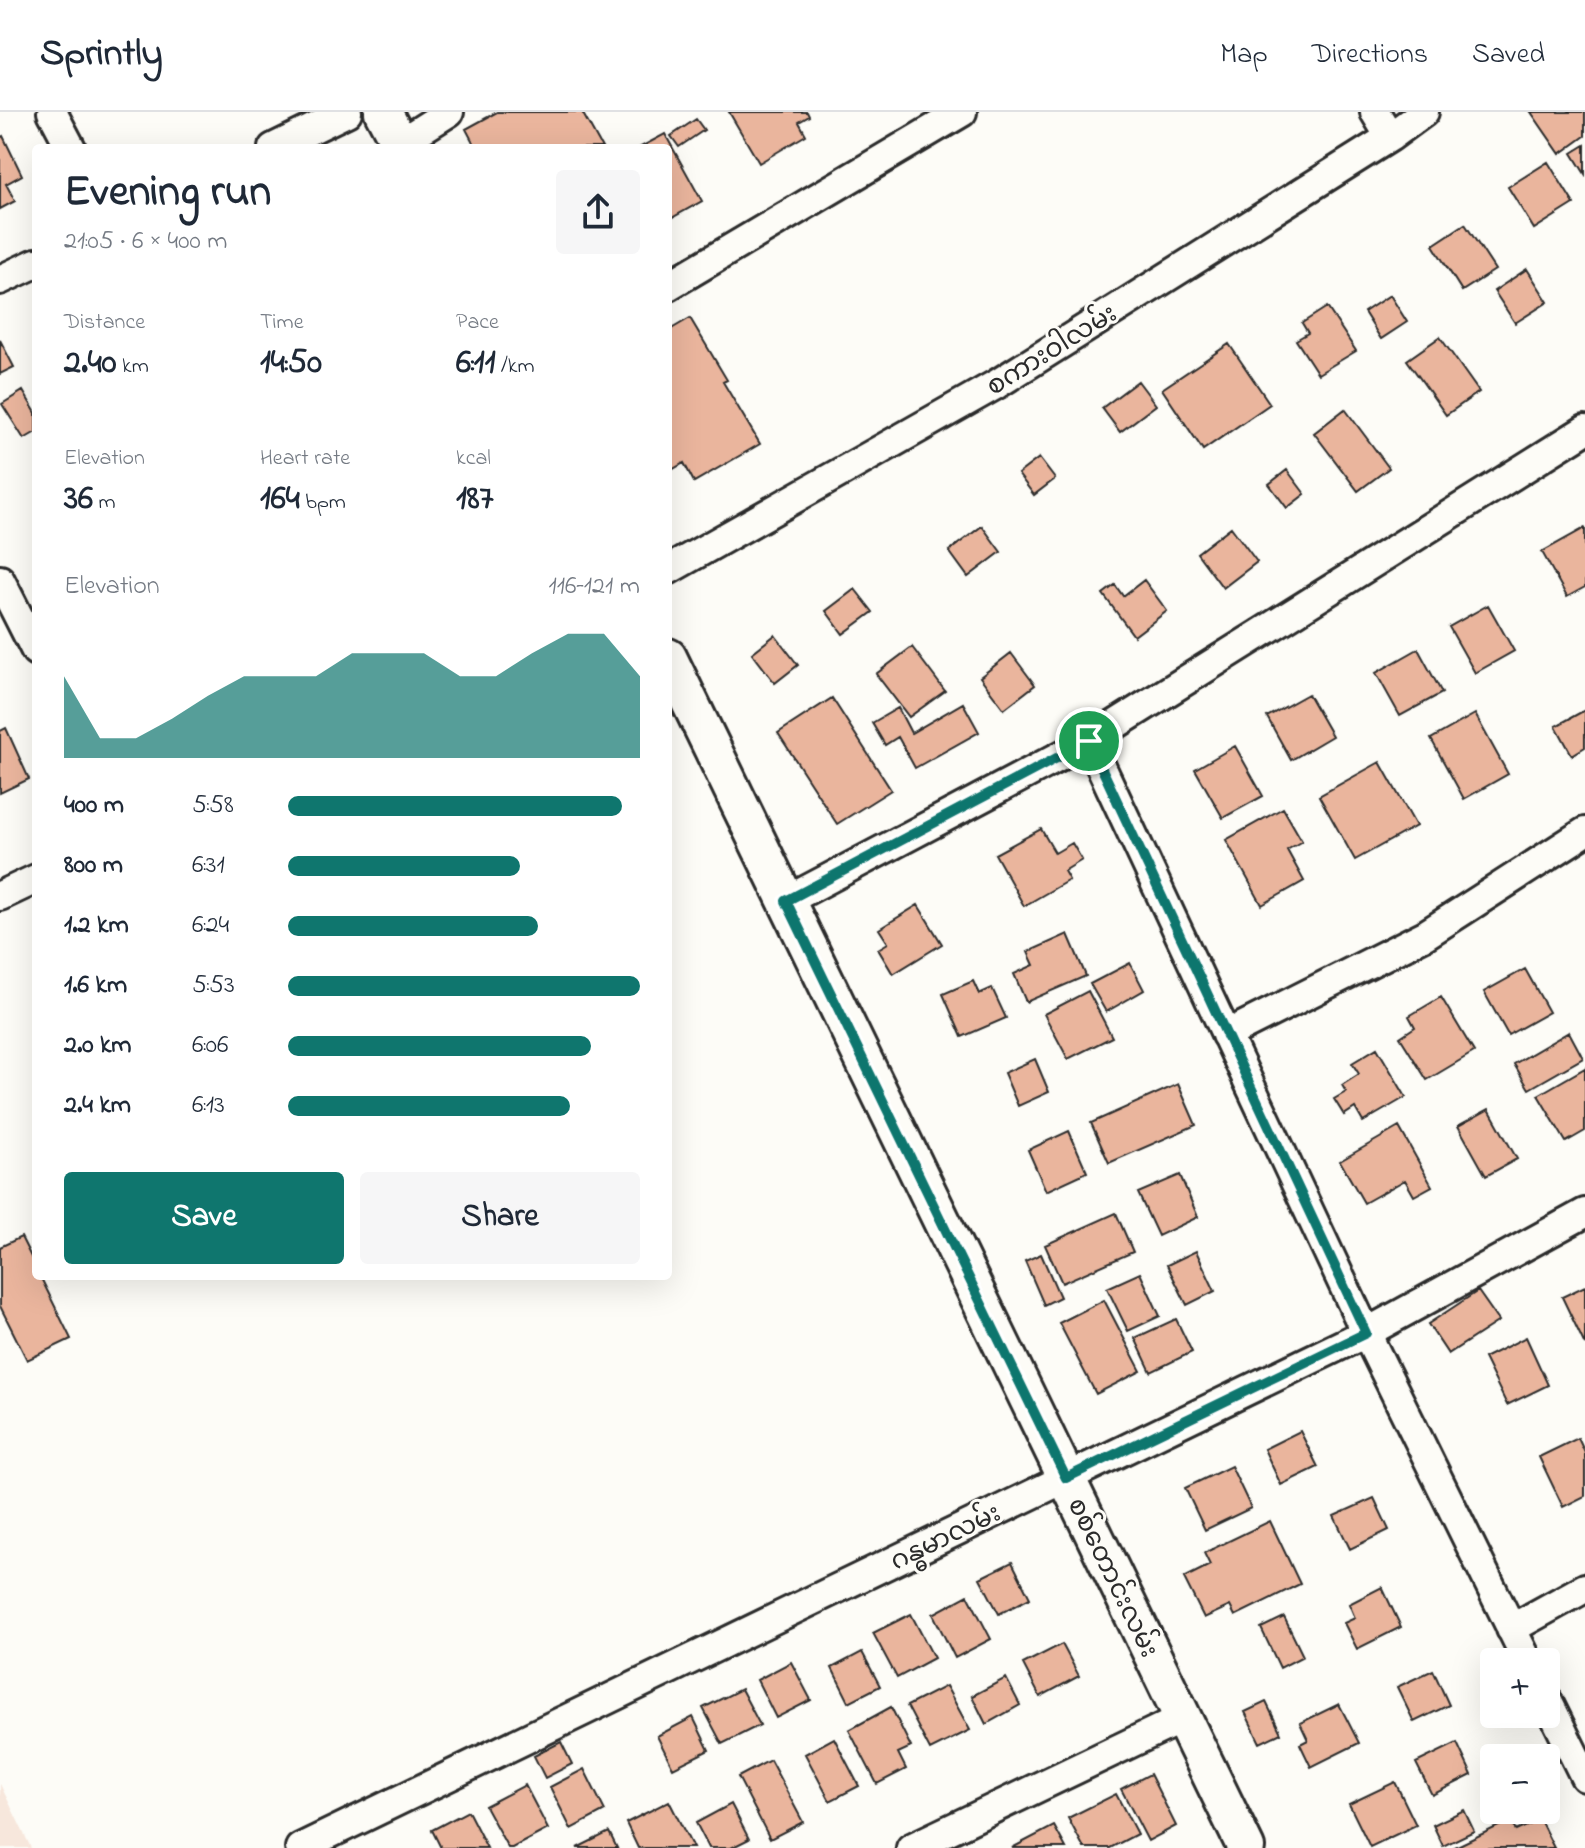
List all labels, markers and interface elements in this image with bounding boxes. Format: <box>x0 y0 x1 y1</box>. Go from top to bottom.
text: Sprintly <box>40 27 163 83</box>
text: Map <box>1220 35 1268 76</box>
text: Directions <box>1312 35 1428 76</box>
text: Saved <box>1472 35 1545 76</box>
text: Evening run <box>64 161 271 225</box>
button: share <box>556 170 640 254</box>
text: 21:05 · 6 × 400 m <box>64 223 227 261</box>
street label: စကားဝါလမ်း <box>979 295 1125 407</box>
text: Distance <box>64 307 145 339</box>
text: Time <box>260 307 304 339</box>
text: Pace <box>456 307 499 339</box>
text: 2.40 <box>64 339 117 389</box>
text: 14:50 <box>260 339 322 389</box>
text: 6:11 <box>456 339 495 389</box>
text: km <box>117 351 149 383</box>
text: /km <box>495 351 535 383</box>
text: Elevation <box>64 443 145 475</box>
text: Heart rate <box>260 443 350 475</box>
text: kcal <box>456 443 491 475</box>
text: 36 <box>64 475 93 525</box>
text: 164 <box>260 475 300 525</box>
text: 187 <box>456 475 494 525</box>
text: m <box>93 487 116 519</box>
text: bpm <box>300 487 346 519</box>
text: Elevation <box>64 568 160 606</box>
text: 116–121 m <box>548 568 640 606</box>
pin <box>1055 707 1123 775</box>
icon: arrive <box>1067 719 1111 763</box>
text: 400 m <box>64 787 124 825</box>
text: 5:58 <box>192 787 234 825</box>
text: 800 m <box>64 847 123 885</box>
text: 6:31 <box>192 847 225 885</box>
text: 1.2 km <box>64 907 129 945</box>
text: 6:24 <box>192 907 229 945</box>
text: 1.6 km <box>64 967 127 1005</box>
text: 5:53 <box>192 967 235 1005</box>
text: 2.0 km <box>64 1027 132 1065</box>
text: 6:06 <box>192 1027 228 1065</box>
text: 2.4 km <box>64 1087 131 1125</box>
text: 6:13 <box>192 1087 225 1125</box>
button: Save <box>64 1172 344 1264</box>
button: Share <box>360 1172 640 1264</box>
street label: စစ်တောင်းလမ်း <box>1056 1491 1167 1665</box>
street label: ဂန္ဓမာလမ်း <box>884 1495 1008 1582</box>
map controls <box>1480 1648 1560 1824</box>
button: + <box>1480 1648 1560 1728</box>
button: − <box>1480 1744 1560 1824</box>

